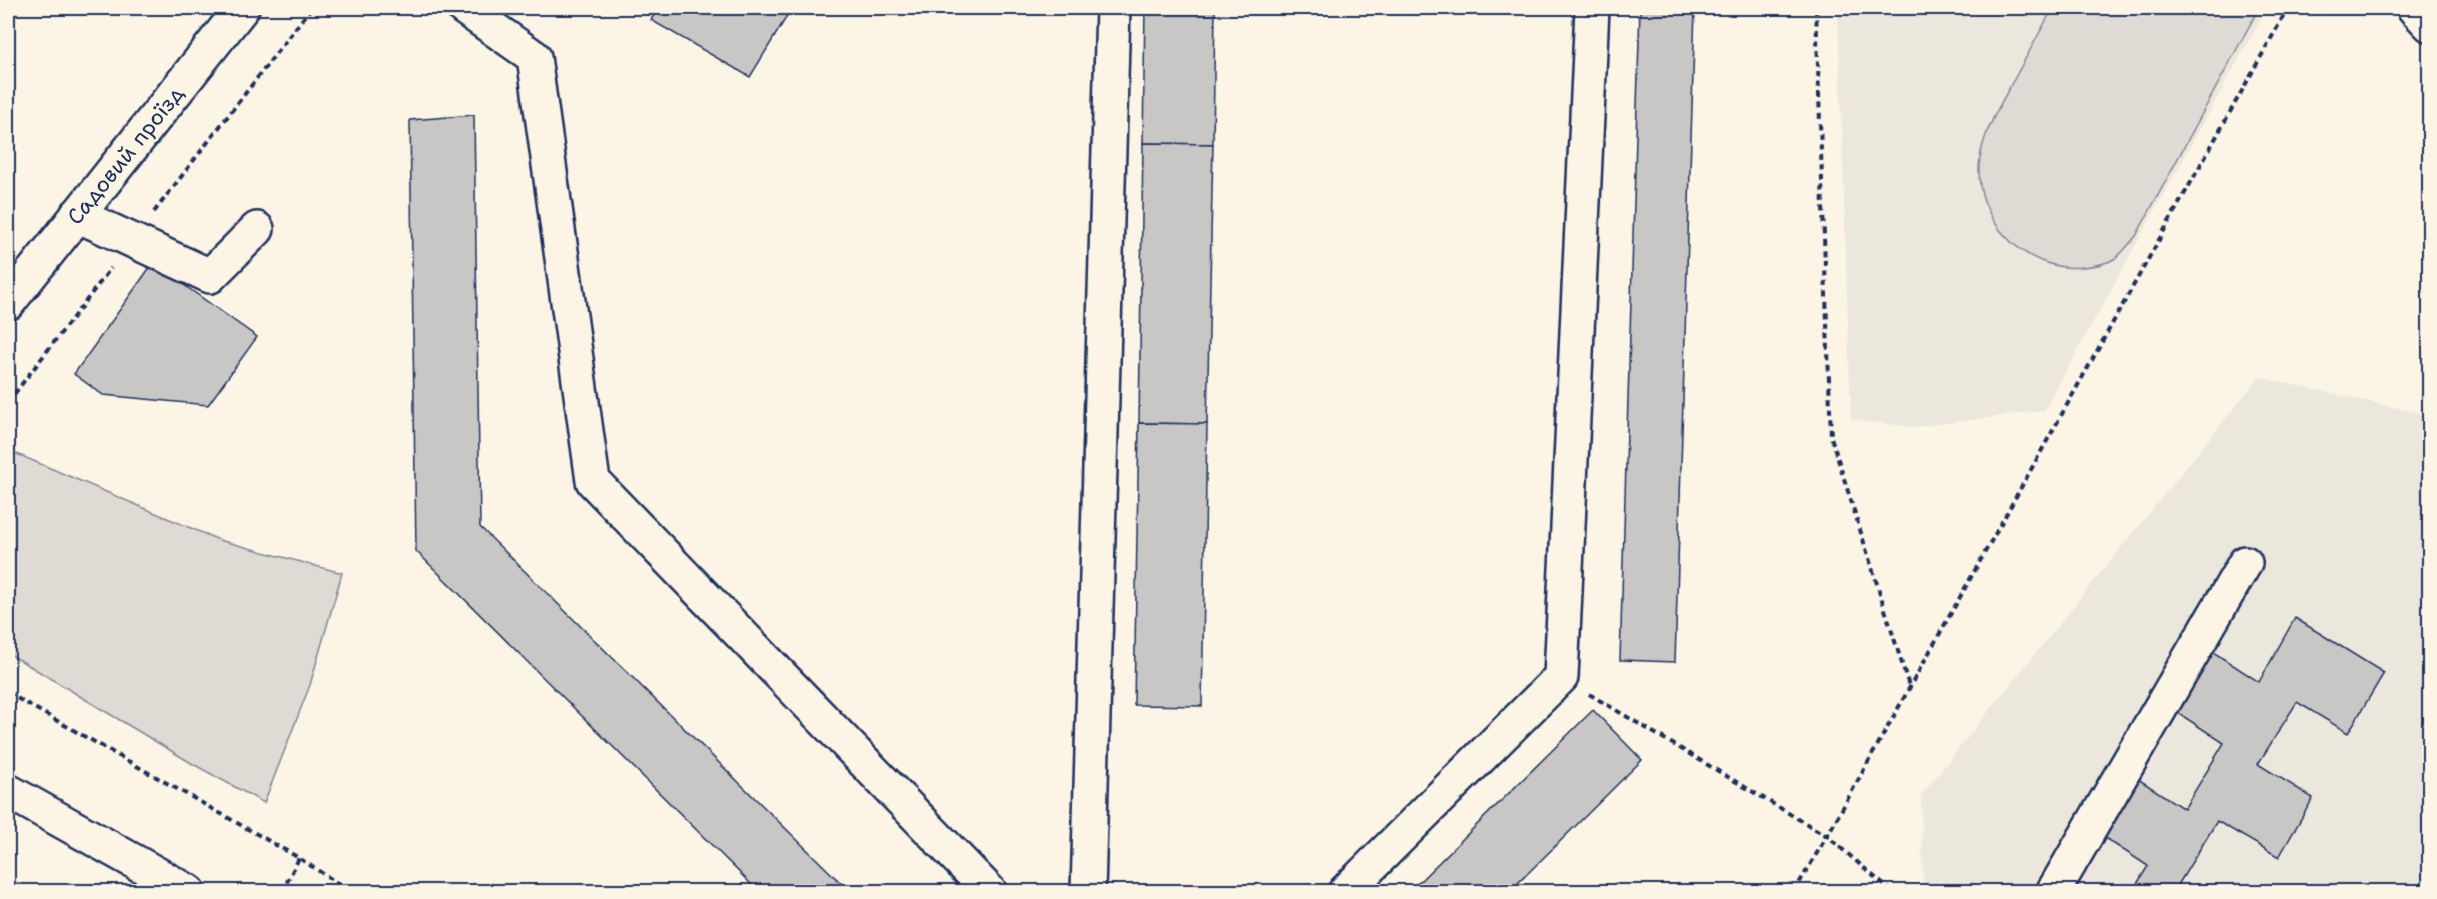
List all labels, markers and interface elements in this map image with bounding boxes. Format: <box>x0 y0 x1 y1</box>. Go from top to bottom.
street label: Садовий проїзд <box>60 80 190 231</box>

